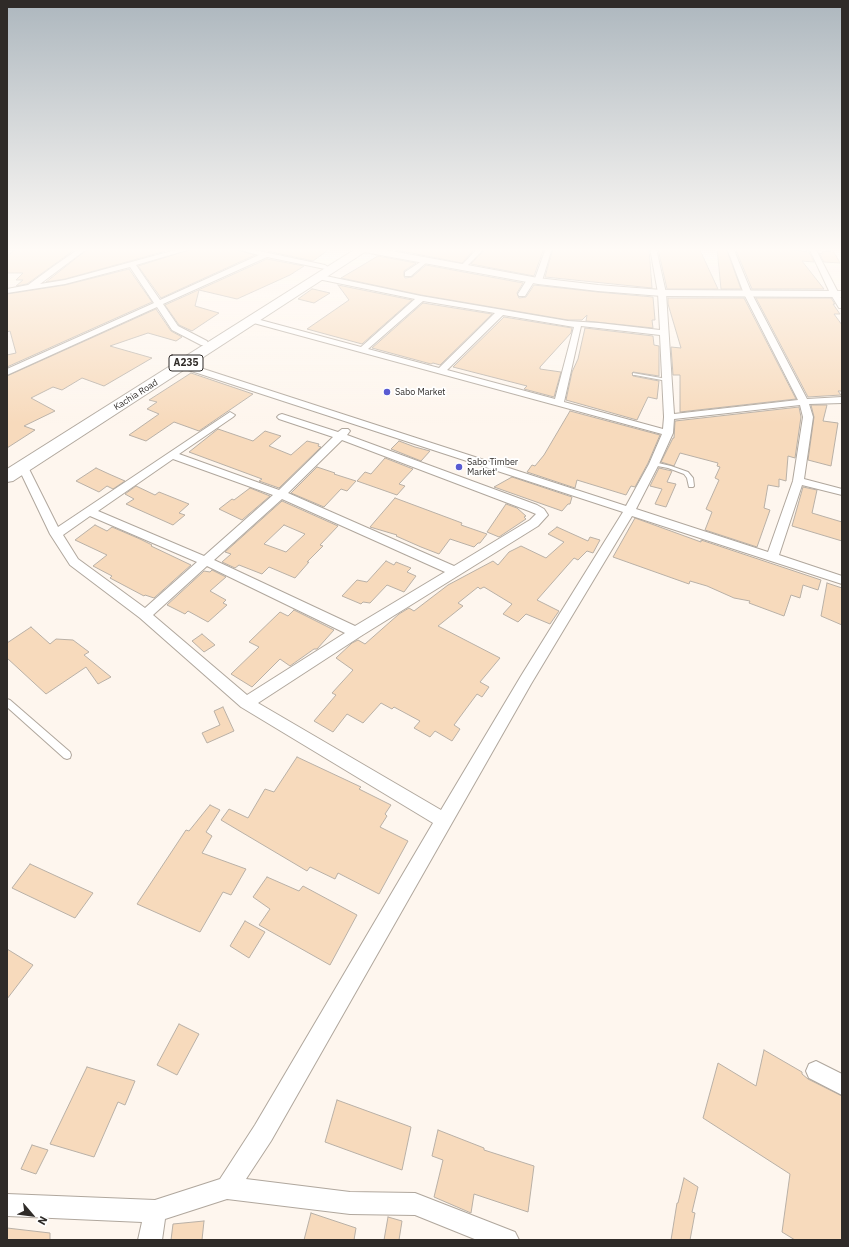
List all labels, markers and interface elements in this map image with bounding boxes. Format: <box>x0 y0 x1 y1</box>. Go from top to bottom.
road number: A235 <box>169 355 203 371</box>
street label: Kachia Road <box>112 377 160 413</box>
marker: Sabo Market <box>382 387 392 397</box>
place label: Sabo Market <box>395 387 446 397</box>
place label: Sabo Timber Market' <box>467 457 518 478</box>
marker: Sabo Timber Market' <box>454 462 464 472</box>
north arrow <box>12 1195 52 1235</box>
text: N <box>35 1214 51 1227</box>

